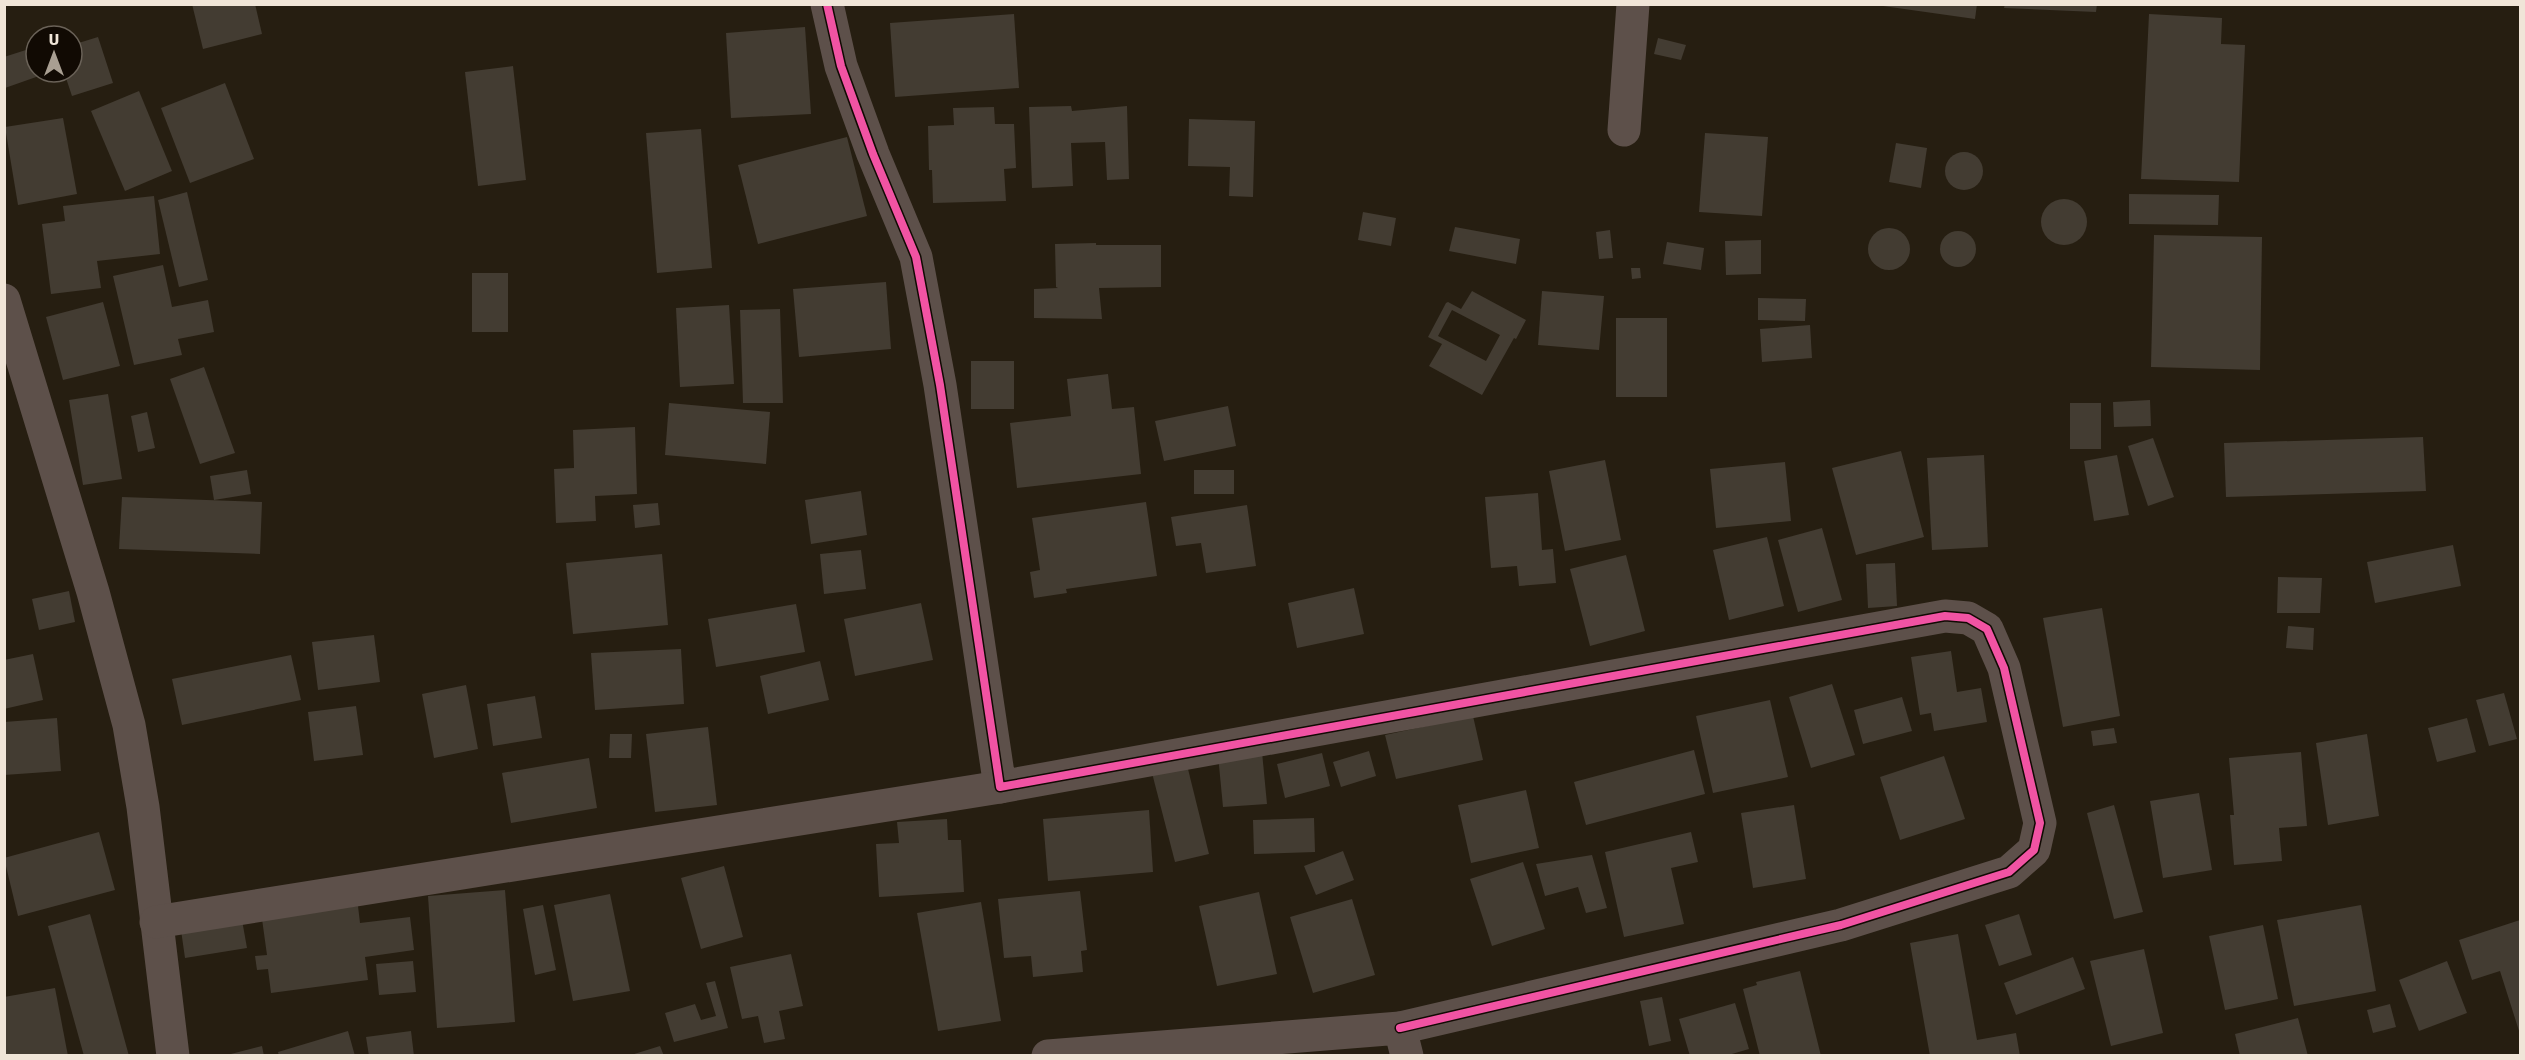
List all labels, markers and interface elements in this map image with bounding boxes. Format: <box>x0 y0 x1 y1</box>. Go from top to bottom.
north arrow <box>24 24 84 84</box>
text: U <box>49 30 59 49</box>

